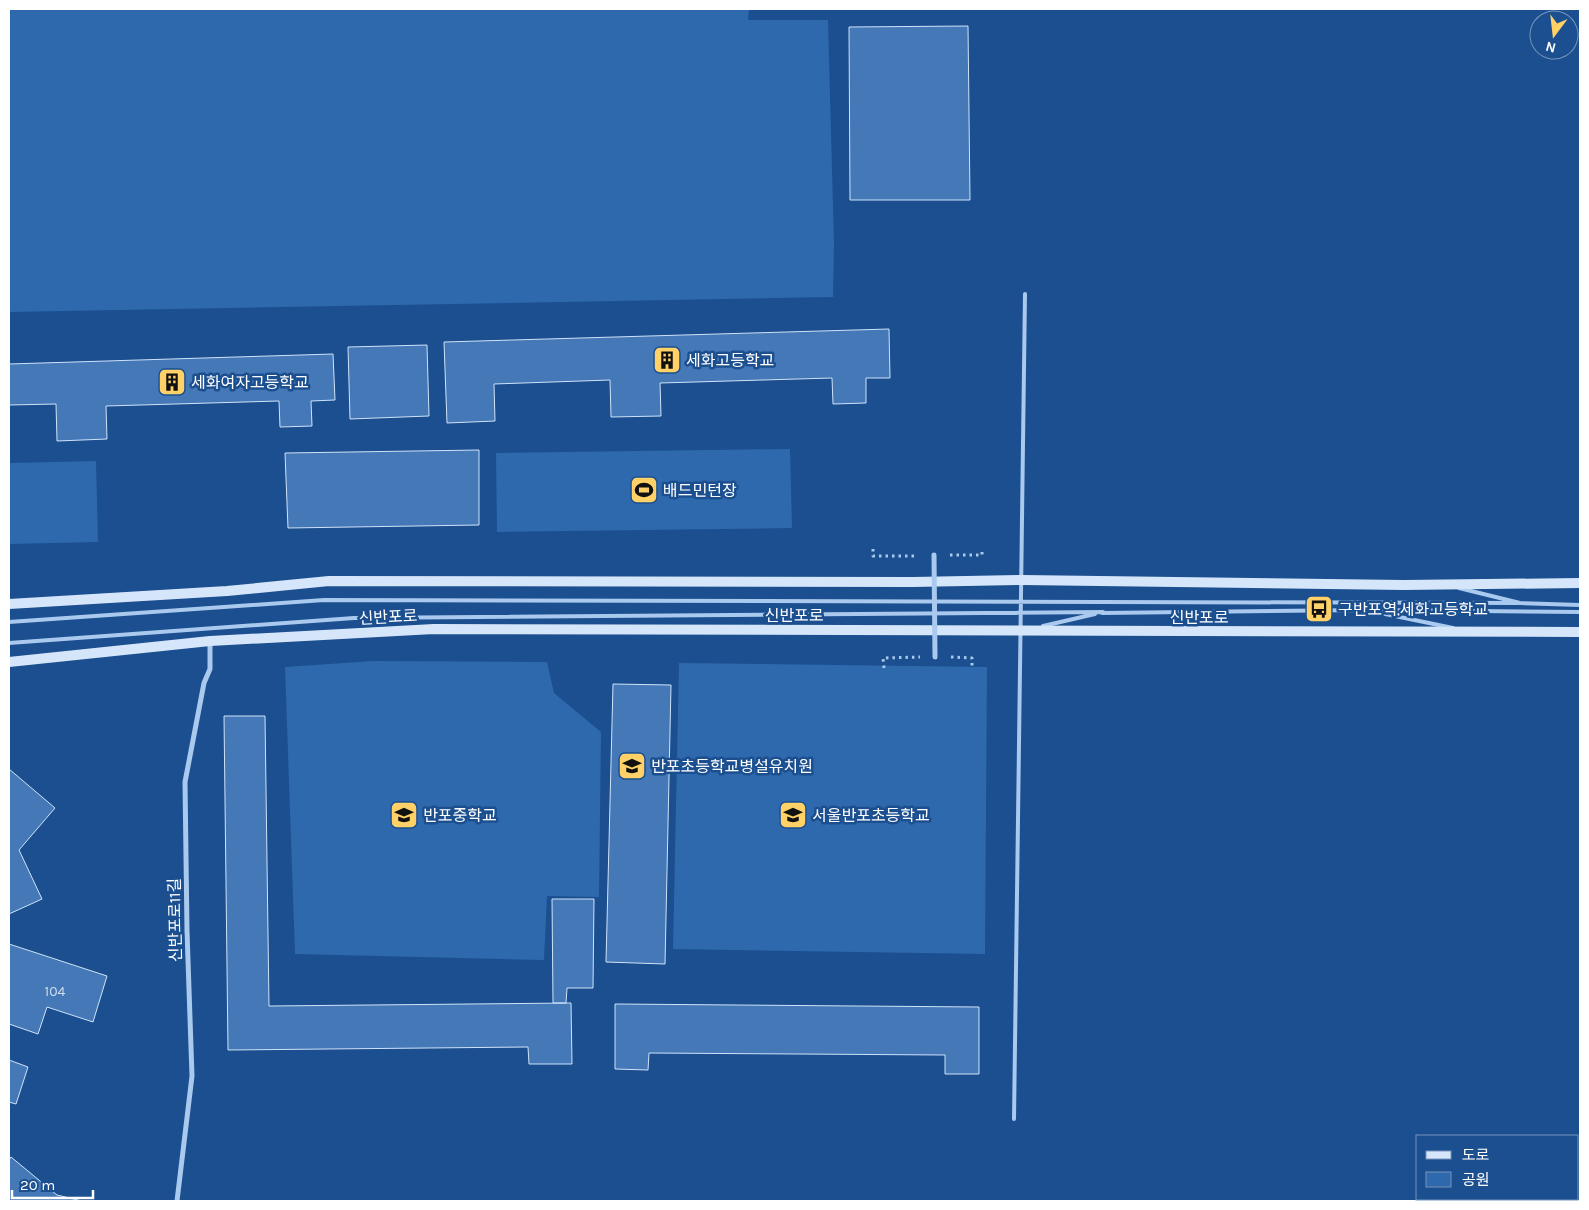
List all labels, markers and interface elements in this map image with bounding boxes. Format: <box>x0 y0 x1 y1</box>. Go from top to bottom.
north arrow <box>1529 10 1579 60</box>
text: N <box>1544 38 1558 57</box>
building icon: 세화고등학교 <box>652 345 682 375</box>
place label: 세화고등학교 <box>686 351 774 370</box>
building icon: 세화여자고등학교 <box>157 367 187 397</box>
place label: 세화여자고등학교 <box>191 373 309 392</box>
sports icon: 배드민턴장 <box>629 475 659 505</box>
place label: 배드민턴장 <box>663 481 737 500</box>
bus stop icon: 구반포역.세화고등학교 <box>1304 594 1334 624</box>
place label: 구반포역.세화고등학교 <box>1338 600 1488 619</box>
street label: 신반포로 <box>358 606 418 628</box>
street label: 신반포로 <box>765 606 824 625</box>
street label: 신반포로 <box>1170 608 1229 627</box>
school or university icon: 반포초등학교병설유치원 <box>617 751 647 781</box>
place label: 반포초등학교병설유치원 <box>651 757 813 776</box>
school or university icon: 반포중학교 <box>389 800 419 830</box>
school or university icon: 서울반포초등학교 <box>778 800 808 830</box>
place label: 반포중학교 <box>423 806 497 825</box>
place label: 서울반포초등학교 <box>812 806 930 825</box>
street label: 신반포로11길 <box>165 878 185 962</box>
house number: 104 <box>45 983 66 1000</box>
legend <box>1416 1135 1579 1200</box>
text: 도로 <box>1462 1146 1490 1164</box>
scale bar <box>12 1168 94 1200</box>
text: 공원 <box>1462 1171 1490 1189</box>
text: 20 m <box>20 1176 55 1194</box>

